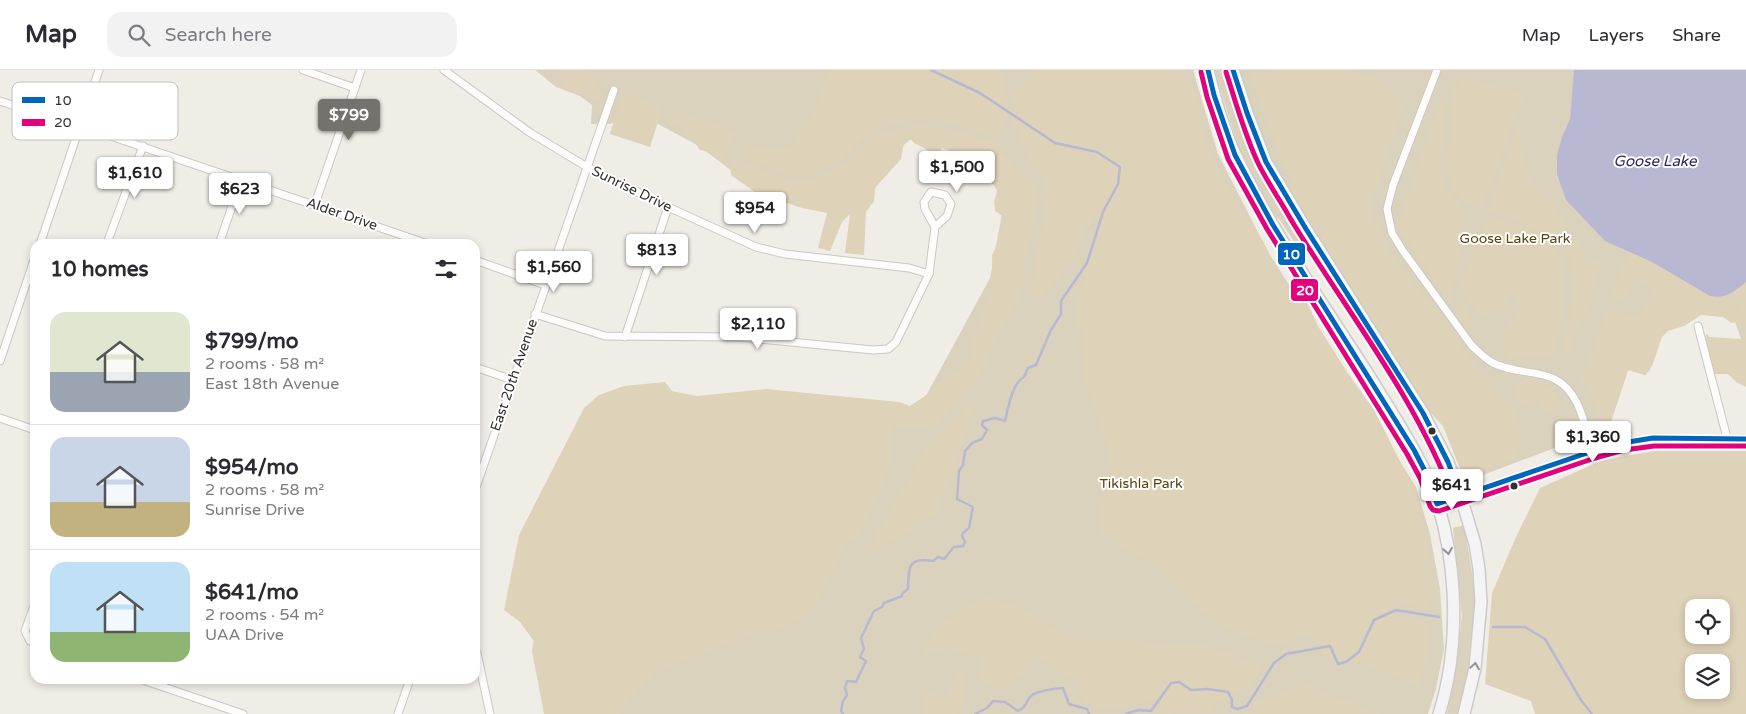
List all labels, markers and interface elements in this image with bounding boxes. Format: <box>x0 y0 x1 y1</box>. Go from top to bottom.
search box <box>107 12 457 57</box>
text: Map <box>25 20 77 49</box>
icon: search <box>125 21 153 49</box>
text: Search here <box>165 24 272 46</box>
text: Map <box>1522 24 1561 46</box>
text: Layers <box>1589 24 1644 46</box>
text: Share <box>1672 24 1721 46</box>
legend <box>12 82 178 140</box>
text: 10 <box>54 92 72 109</box>
pin: $799 <box>319 98 379 141</box>
text: $799 <box>329 105 369 125</box>
text: 20 <box>54 114 72 131</box>
pin: $1,500 <box>916 150 998 193</box>
water label: Goose Lake <box>1614 152 1698 170</box>
pin: $1,610 <box>94 156 176 199</box>
text: $1,500 <box>930 157 984 177</box>
street label: Sunrise Drive <box>589 162 675 216</box>
text: $1,610 <box>108 163 162 183</box>
pin: $623 <box>210 172 270 215</box>
text: $623 <box>220 179 260 199</box>
pin: $954 <box>725 191 785 234</box>
street label: Alder Drive <box>304 194 380 234</box>
text: $954 <box>735 198 775 218</box>
park label: Goose Lake Park <box>1460 230 1571 247</box>
pin: $813 <box>627 234 687 276</box>
text: $813 <box>637 240 677 260</box>
line badge: 10 <box>1277 242 1306 266</box>
text: 10 <box>1282 246 1300 263</box>
pin: $1,560 <box>513 250 595 293</box>
icon: filters <box>432 255 460 283</box>
text: 10 homes <box>50 257 149 282</box>
text: $1,560 <box>527 257 581 277</box>
line badge: 20 <box>1290 278 1319 302</box>
text: 20 <box>1296 282 1314 299</box>
pin: $2,110 <box>717 308 799 350</box>
text: $2,110 <box>731 314 785 334</box>
street label: East 20th Avenue <box>487 317 541 433</box>
text: $799/mo <box>205 329 299 354</box>
icon: home <box>90 332 150 392</box>
text: 2 rooms · 58 m² <box>205 354 324 374</box>
text: East 18th Avenue <box>205 374 339 394</box>
pin: $1,360 <box>1552 420 1634 463</box>
unlabelled marker <box>1427 426 1437 436</box>
text: $1,360 <box>1566 427 1620 447</box>
text: $954/mo <box>205 455 299 480</box>
icon: home <box>90 457 150 517</box>
pin: $641 <box>1422 468 1482 511</box>
park label: Tikishla Park <box>1099 475 1183 492</box>
text: $641 <box>1432 475 1472 495</box>
text: 2 rooms · 58 m² <box>205 480 324 500</box>
unlabelled marker <box>1509 481 1519 491</box>
text: Sunrise Drive <box>205 500 305 520</box>
one-way arrow <box>1442 548 1453 556</box>
text: $641/mo <box>205 580 299 605</box>
icon: home <box>90 582 150 642</box>
map controls <box>1685 599 1730 699</box>
button: locate <box>1685 599 1730 644</box>
text: 2 rooms · 54 m² <box>205 605 324 625</box>
text: UAA Drive <box>205 625 284 645</box>
button: layers <box>1685 654 1730 699</box>
one-way arrow <box>1469 662 1480 670</box>

